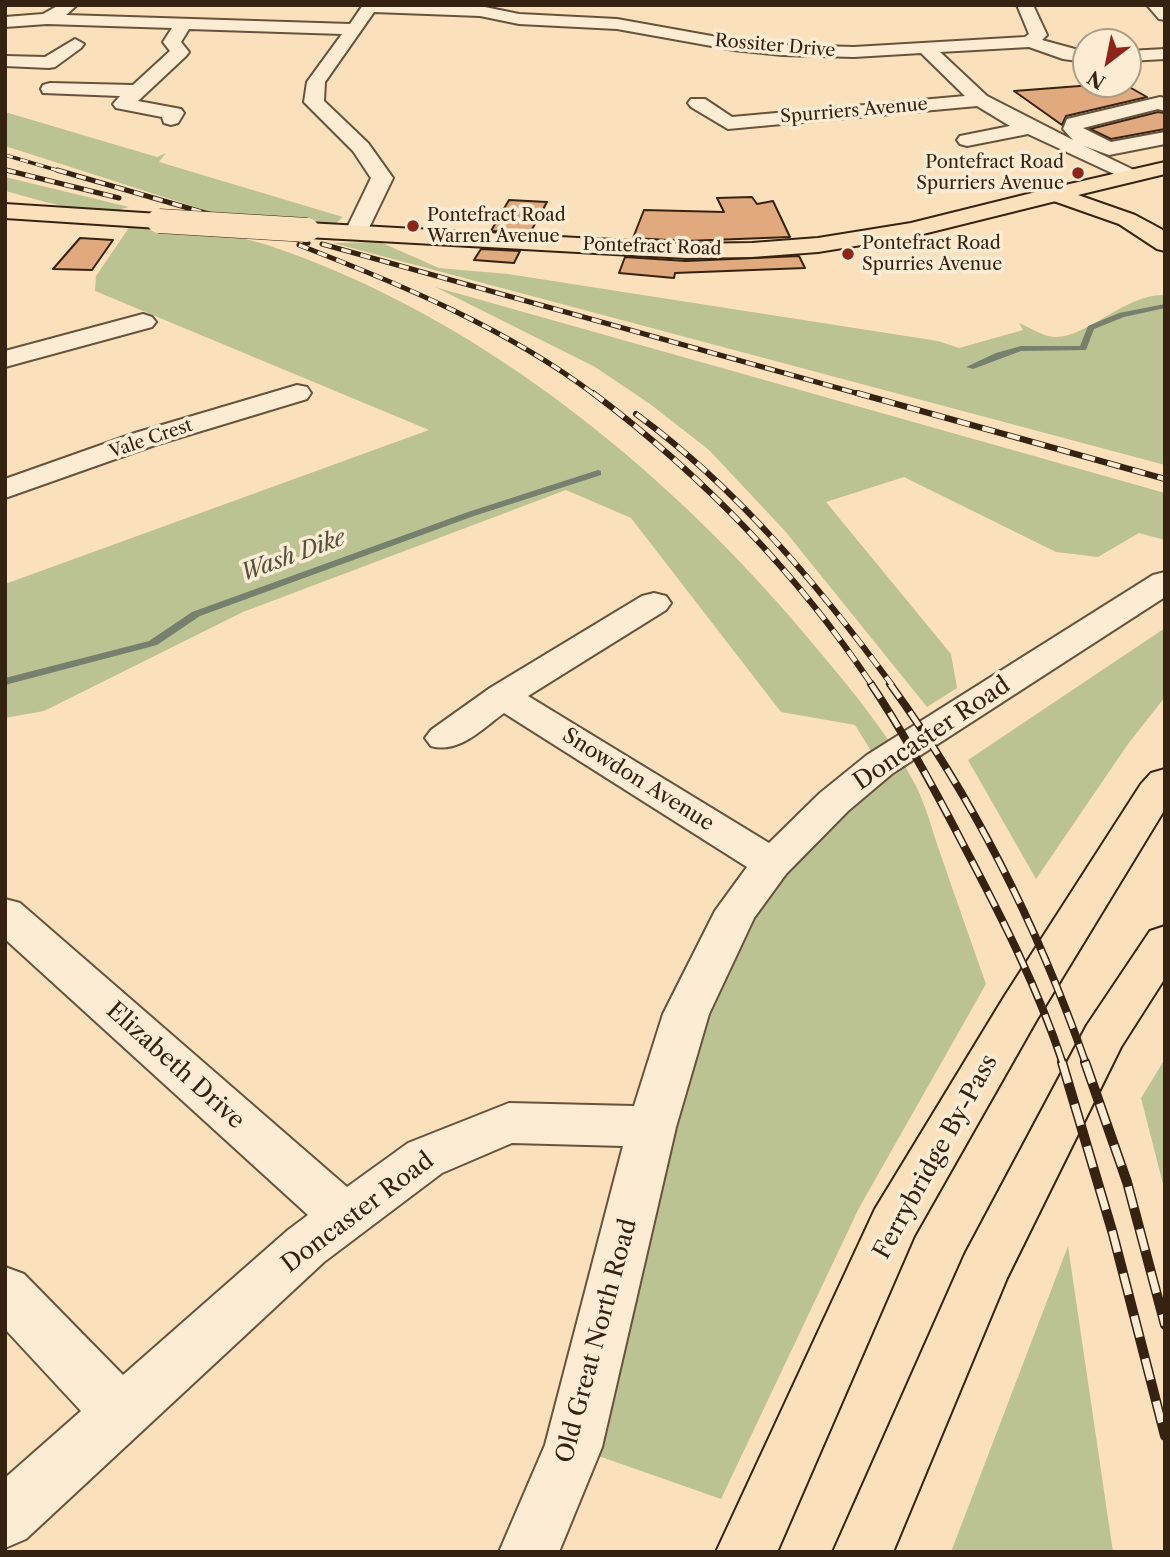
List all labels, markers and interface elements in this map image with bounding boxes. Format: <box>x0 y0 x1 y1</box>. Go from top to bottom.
north arrow <box>1072 28 1142 98</box>
street label: Rossiter Drive <box>714 30 836 62</box>
text: N <box>1084 65 1110 94</box>
street label: Spurriers Avenue <box>779 94 929 128</box>
place label: Pontefract Road Spurriers Avenue <box>916 152 1064 194</box>
marker: Pontefract Road Spurriers Avenue <box>1070 165 1086 181</box>
place label: Pontefract Road Warren Avenue <box>427 205 566 248</box>
marker: Pontefract Road Warren Avenue <box>405 218 421 234</box>
place label: Pontefract Road Spurries Avenue <box>862 233 1002 276</box>
street label: Pontefract Road <box>582 234 722 260</box>
marker: Pontefract Road Spurries Avenue <box>840 246 856 262</box>
street label: Vale Crest <box>107 415 195 463</box>
water label: Wash Dike <box>237 524 349 588</box>
street label: Doncaster Road <box>848 671 1016 797</box>
street label: Snowdon Avenue <box>558 723 718 837</box>
street label: Elizabeth Drive <box>100 996 250 1136</box>
street label: Ferrybridge By-Pass <box>868 1050 1004 1264</box>
street label: Doncaster Road <box>276 1147 440 1279</box>
street label: Old Great North Road <box>551 1216 643 1466</box>

